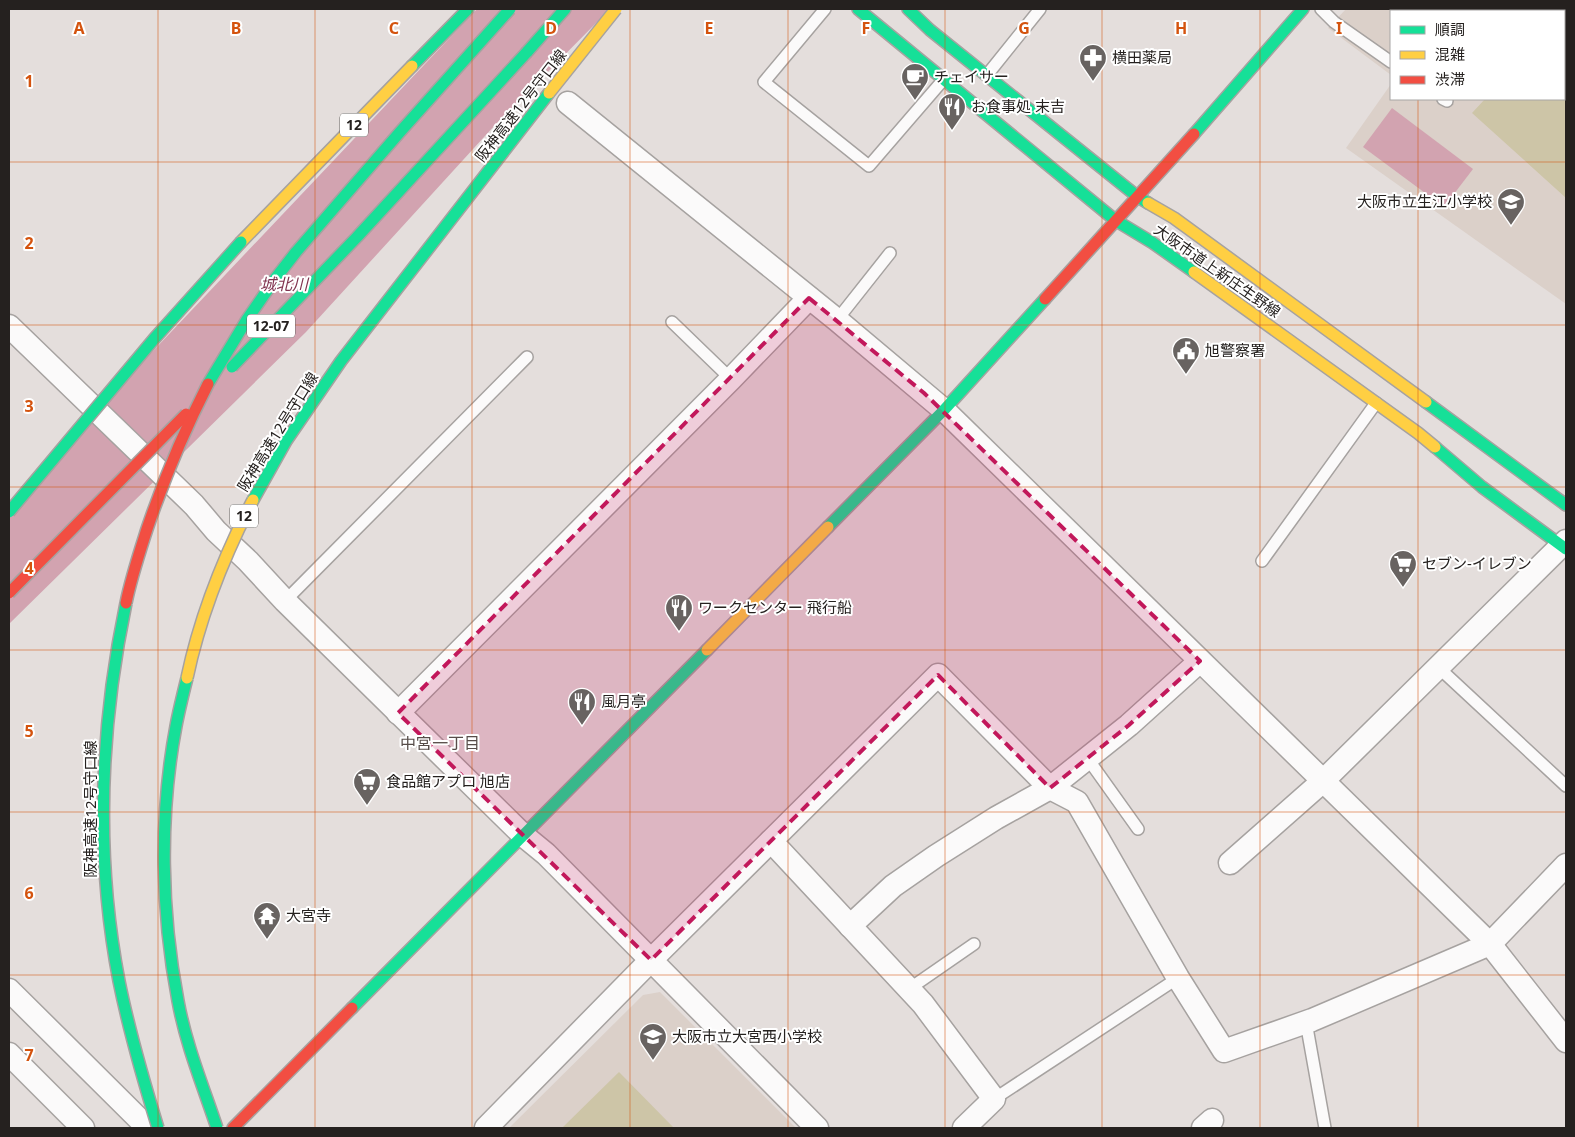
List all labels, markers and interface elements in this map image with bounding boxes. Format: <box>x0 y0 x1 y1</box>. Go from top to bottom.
legend <box>1390 10 1565 100</box>
text: A <box>73 17 85 39</box>
text: B <box>231 17 241 39</box>
text: C <box>389 17 399 39</box>
text: D <box>545 17 557 39</box>
text: E <box>705 17 714 39</box>
text: F <box>862 17 870 39</box>
text: G <box>1018 17 1030 39</box>
text: H <box>1175 17 1187 39</box>
text: I <box>1336 17 1342 39</box>
text: 順調 <box>1435 19 1465 39</box>
pharmacy icon: 横田薬局 <box>1078 43 1108 82</box>
text: 混雑 <box>1435 44 1465 64</box>
street label: 阪神高速12号守口線 <box>470 45 570 166</box>
place label: 横田薬局 <box>1112 47 1172 67</box>
cafe icon: チェイサー <box>900 62 930 101</box>
place label: チェイサー <box>934 66 1009 86</box>
text: 渋滞 <box>1435 69 1465 89</box>
text: 1 <box>24 70 34 92</box>
restaurant icon: お食事処 末吉 <box>937 92 967 131</box>
place label: お食事処 末吉 <box>971 96 1065 116</box>
road number: 12 <box>340 114 368 136</box>
school or university icon: 大阪市立生江小学校 <box>1496 187 1526 226</box>
place label: 大阪市立生江小学校 <box>1357 191 1492 211</box>
street label: 大阪市道上新庄生野線 <box>1150 219 1285 321</box>
text: 2 <box>24 232 34 254</box>
water label: 城北川 <box>260 273 310 295</box>
road number: 12-07 <box>247 314 295 338</box>
public building icon: 旭警察署 <box>1171 336 1201 375</box>
place label: 旭警察署 <box>1205 340 1265 360</box>
street label: 阪神高速12号守口線 <box>232 368 322 495</box>
text: 3 <box>24 395 34 417</box>
road number: 12 <box>230 504 258 528</box>
supermarket icon: セブン-イレブン <box>1388 549 1418 588</box>
place label: セブン-イレブン <box>1422 553 1532 573</box>
text: 4 <box>24 557 34 579</box>
restaurant icon: ワークセンター 飛行船 <box>664 593 694 632</box>
place label: ワークセンター 飛行船 <box>698 597 852 617</box>
restaurant icon: 風月亭 <box>567 687 597 726</box>
place label: 風月亭 <box>601 691 646 711</box>
text: 5 <box>24 720 34 742</box>
district label: 中宮一丁目 <box>400 732 480 754</box>
street label: 阪神高速12号守口線 <box>80 740 100 878</box>
supermarket icon: 食品館アプロ 旭店 <box>352 767 382 806</box>
place label: 食品館アプロ 旭店 <box>386 771 510 791</box>
text: 6 <box>24 882 34 904</box>
temple icon: 大宮寺 <box>252 901 282 940</box>
place label: 大宮寺 <box>286 905 331 925</box>
school or university icon: 大阪市立大宮西小学校 <box>638 1022 668 1061</box>
place label: 大阪市立大宮西小学校 <box>672 1026 822 1046</box>
text: 7 <box>24 1044 34 1066</box>

